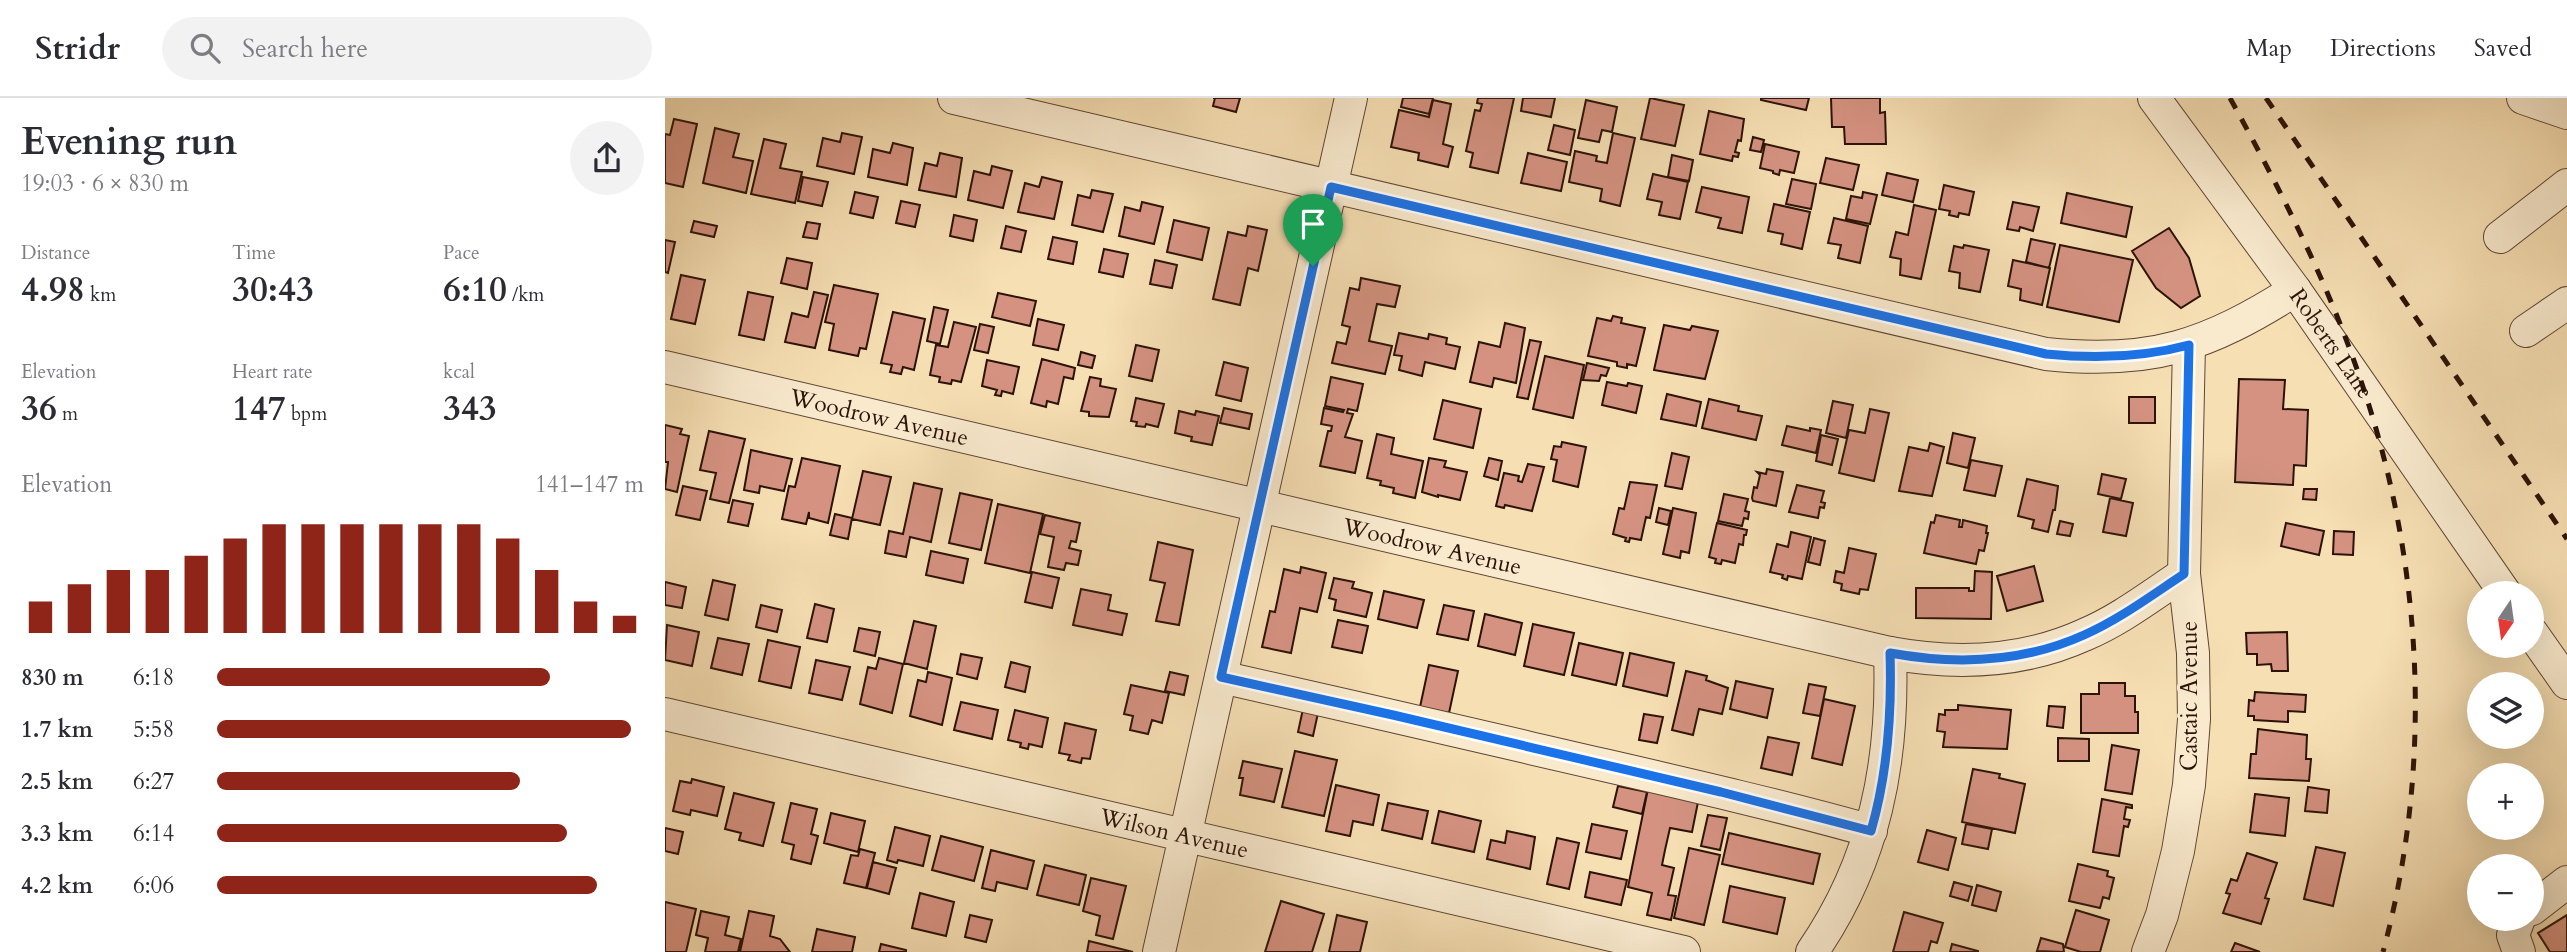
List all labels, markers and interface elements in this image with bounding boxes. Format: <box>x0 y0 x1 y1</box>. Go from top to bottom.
search box <box>162 17 652 80</box>
text: Stridr <box>35 26 120 71</box>
icon: search <box>186 29 224 67</box>
text: Search here <box>242 31 368 66</box>
text: Map <box>2246 32 2292 65</box>
text: Directions <box>2330 32 2436 65</box>
text: Saved <box>2474 32 2532 65</box>
text: Evening run <box>21 116 237 168</box>
button: share <box>570 121 644 195</box>
text: 19:03 · 6 × 830 m <box>21 168 189 199</box>
pin <box>1283 194 1343 266</box>
icon: arrive <box>1294 205 1332 243</box>
text: Distance <box>21 240 90 266</box>
text: Time <box>232 240 276 266</box>
text: Pace <box>443 240 480 266</box>
text: 4.98 <box>21 266 85 314</box>
text: 30:43 <box>232 266 314 314</box>
text: 6:10 <box>443 266 507 314</box>
text: km <box>85 282 116 308</box>
text: /km <box>507 282 544 308</box>
street label: Roberts Lane <box>2282 282 2381 405</box>
text: Elevation <box>21 359 96 385</box>
text: Heart rate <box>232 359 313 385</box>
text: kcal <box>443 359 475 385</box>
street label: Woodrow Avenue <box>786 381 972 453</box>
text: 36 <box>21 385 57 433</box>
text: 147 <box>232 385 286 433</box>
text: 343 <box>443 385 497 433</box>
text: m <box>57 401 78 427</box>
text: bpm <box>286 401 327 427</box>
text: Elevation <box>21 469 112 500</box>
text: 141–147 m <box>535 469 644 500</box>
street label: Woodrow Avenue <box>1339 511 1525 582</box>
north arrow <box>2467 581 2545 658</box>
map controls <box>2467 581 2544 931</box>
street label: Castaic Avenue <box>2174 621 2205 771</box>
text: 830 m <box>21 662 84 693</box>
text: 6:18 <box>133 662 174 693</box>
button: layers <box>2467 672 2544 749</box>
text: 1.7 km <box>21 714 93 745</box>
text: 5:58 <box>133 714 174 745</box>
button: + <box>2467 763 2544 840</box>
text: 2.5 km <box>21 766 93 797</box>
text: 6:27 <box>133 766 174 797</box>
street label: Wilson Avenue <box>1096 801 1252 866</box>
text: 3.3 km <box>21 818 93 849</box>
text: 6:14 <box>133 818 174 849</box>
button: − <box>2467 854 2544 931</box>
text: 4.2 km <box>21 870 93 901</box>
text: 6:06 <box>133 870 174 901</box>

